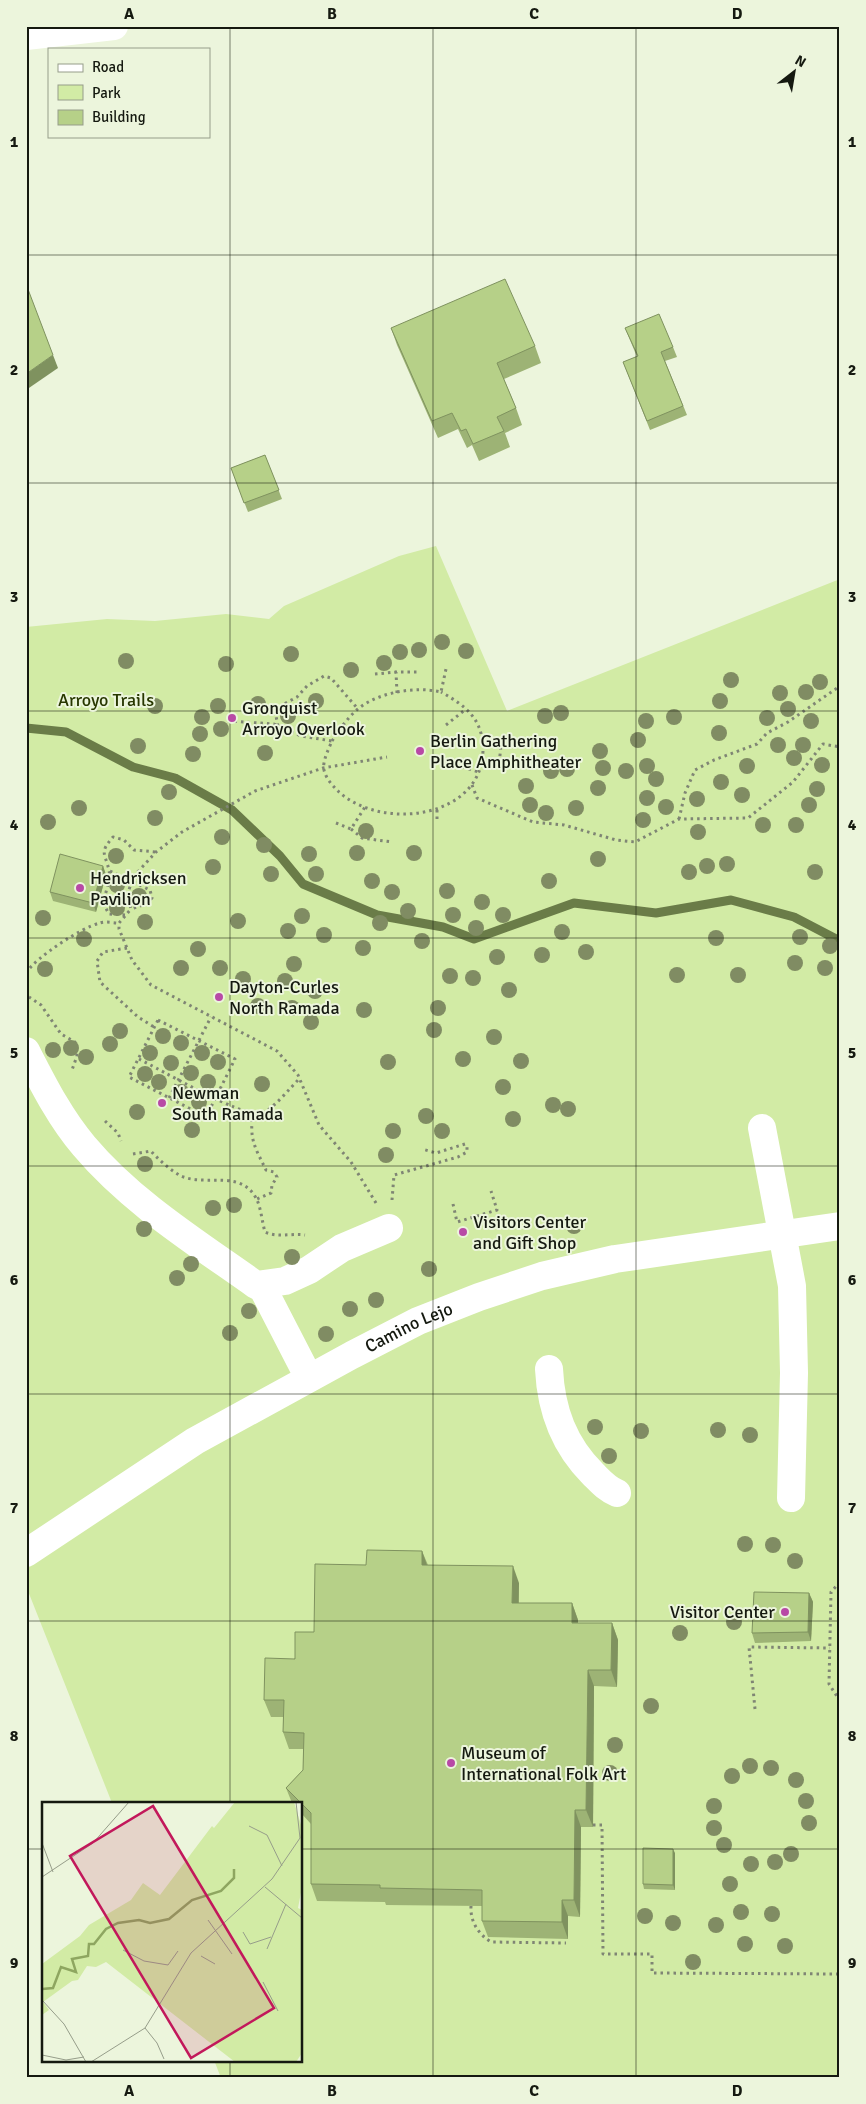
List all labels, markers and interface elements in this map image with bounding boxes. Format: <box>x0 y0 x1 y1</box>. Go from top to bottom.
text: A <box>124 4 135 24</box>
text: B <box>327 4 337 24</box>
text: C <box>529 4 539 24</box>
text: D <box>732 4 743 24</box>
legend <box>48 48 210 138</box>
north arrow <box>768 48 818 98</box>
text: N <box>792 51 809 71</box>
text: Road <box>92 58 124 76</box>
text: Park <box>92 84 121 102</box>
text: Building <box>92 108 146 126</box>
text: 1 <box>10 132 19 152</box>
text: 1 <box>848 132 857 152</box>
text: 2 <box>10 360 18 380</box>
text: 2 <box>848 360 856 380</box>
text: 3 <box>10 587 18 607</box>
text: 3 <box>848 587 856 607</box>
park label: Arroyo Trails <box>58 689 154 711</box>
place label: Gronquist Arroyo Overlook <box>242 697 365 740</box>
marker: Gronquist Arroyo Overlook <box>226 712 238 724</box>
place label: Berlin Gathering Place Amphitheater <box>430 730 582 773</box>
marker: Berlin Gathering Place Amphitheater <box>414 745 426 757</box>
text: 4 <box>10 815 19 835</box>
text: 4 <box>848 815 857 835</box>
place label: Hendricksen Pavilion <box>90 867 187 910</box>
marker: Hendricksen Pavilion <box>74 882 86 894</box>
place label: Dayton-Curles North Ramada <box>229 976 340 1019</box>
marker: Dayton-Curles North Ramada <box>213 991 225 1003</box>
text: 5 <box>10 1043 18 1063</box>
text: 5 <box>848 1043 856 1063</box>
place label: Newman South Ramada <box>172 1082 283 1125</box>
marker: Newman South Ramada <box>156 1097 168 1109</box>
place label: Visitors Center and Gift Shop <box>473 1211 587 1254</box>
marker: Visitors Center and Gift Shop <box>457 1226 469 1238</box>
text: 6 <box>10 1270 19 1290</box>
text: 6 <box>848 1270 857 1290</box>
street label: Camino Lejo <box>361 1297 456 1357</box>
text: 7 <box>10 1498 19 1518</box>
text: 7 <box>848 1498 857 1518</box>
place label: Visitor Center <box>670 1601 775 1623</box>
marker: Visitor Center <box>779 1606 791 1618</box>
text: 8 <box>10 1726 19 1746</box>
text: 8 <box>848 1726 857 1746</box>
place label: Museum of International Folk Art <box>461 1742 626 1785</box>
marker: Museum of International Folk Art <box>445 1757 457 1769</box>
inset map <box>42 1802 302 2062</box>
text: 9 <box>10 1953 19 1973</box>
text: 9 <box>848 1953 857 1973</box>
text: A <box>124 2081 135 2101</box>
text: B <box>327 2081 337 2101</box>
text: C <box>529 2081 539 2101</box>
text: D <box>732 2081 743 2101</box>

